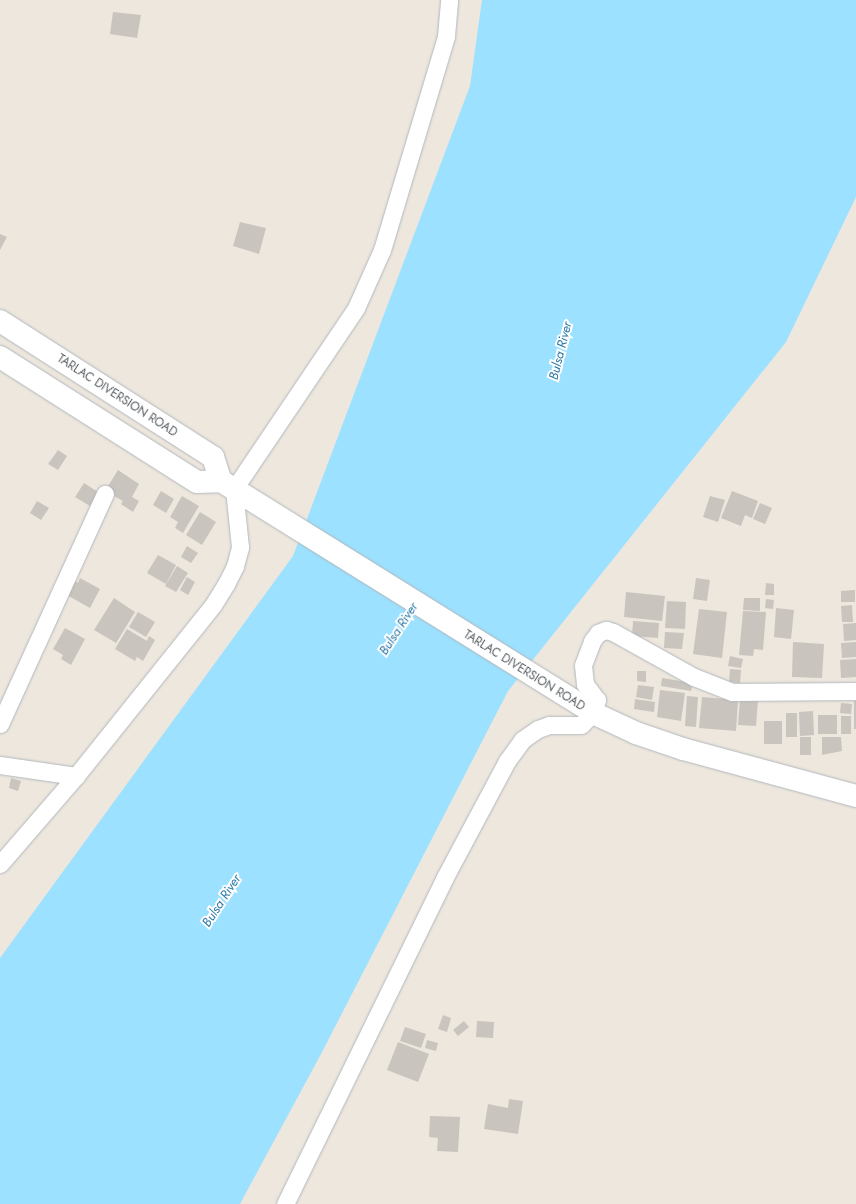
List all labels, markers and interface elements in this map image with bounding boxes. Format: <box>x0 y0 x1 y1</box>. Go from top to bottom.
water label: Bulsa River <box>546 320 576 382</box>
street label: TARLAC DIVERSION ROAD <box>54 352 180 440</box>
water label: Bulsa River <box>376 600 422 658</box>
street label: TARLAC DIVERSION ROAD <box>461 628 587 714</box>
water label: Bulsa River <box>199 872 245 930</box>

